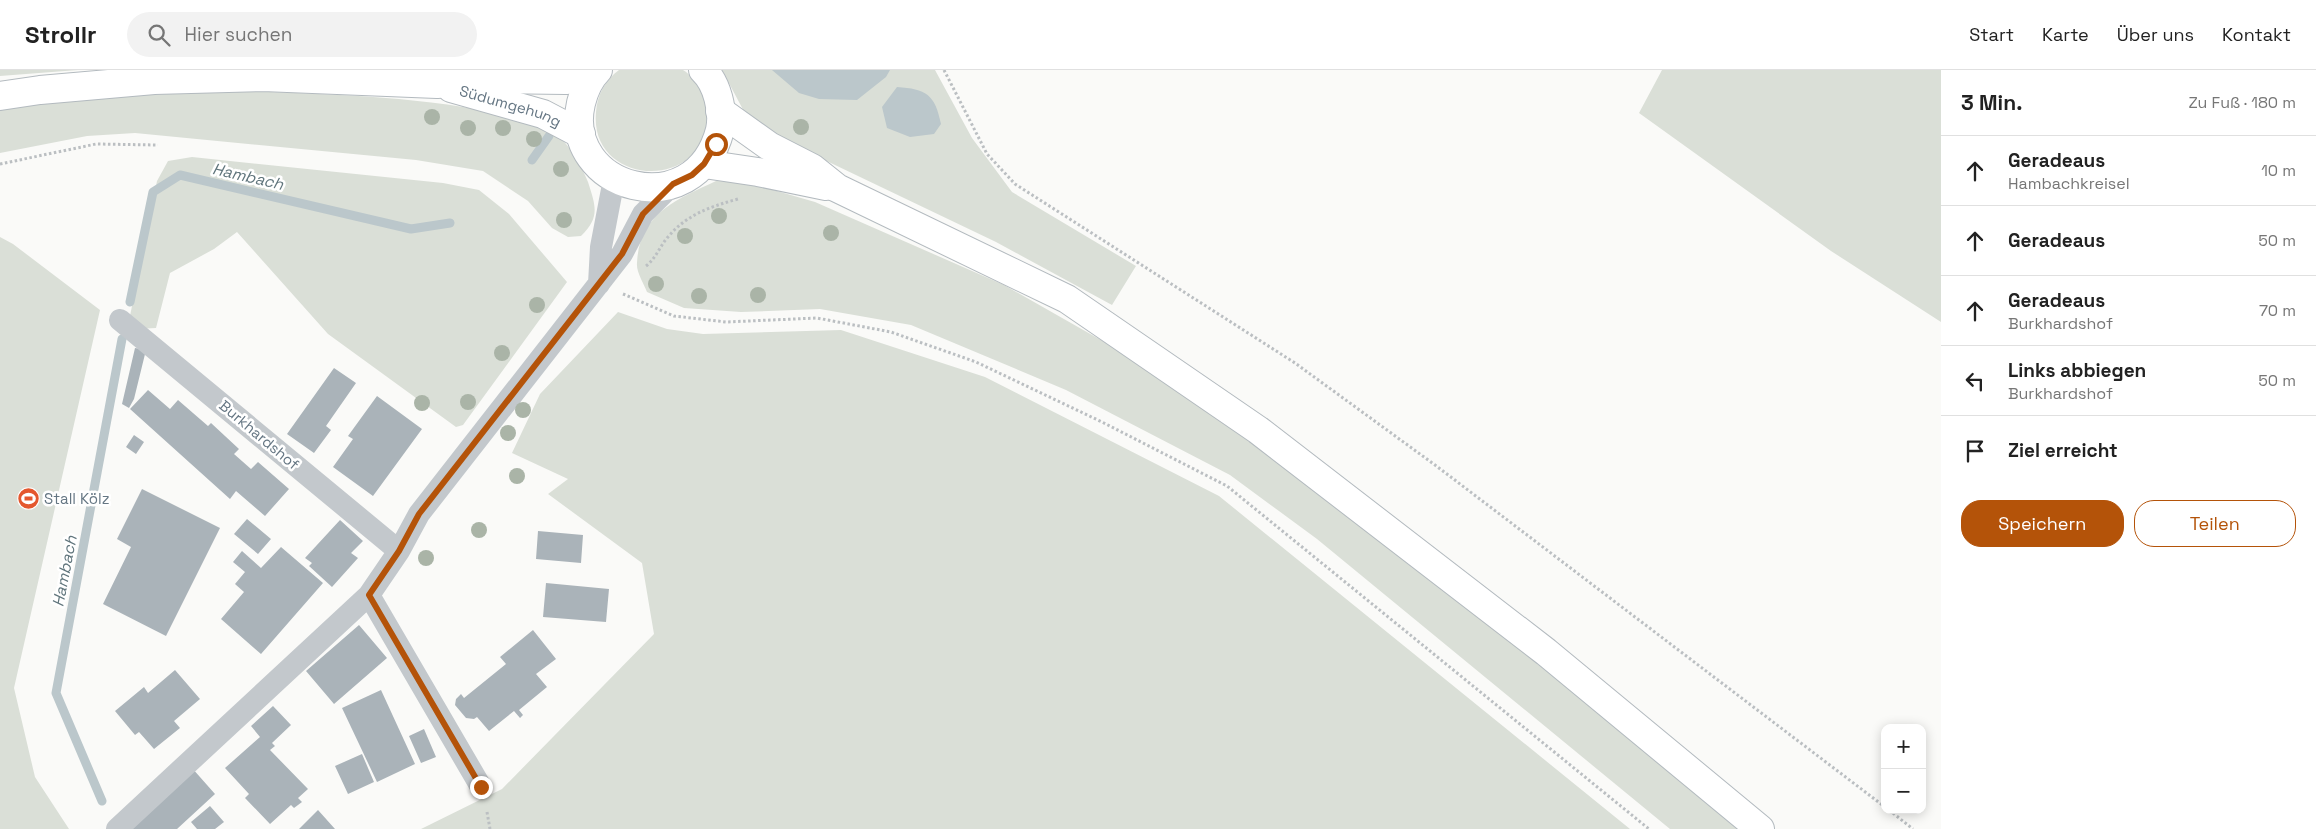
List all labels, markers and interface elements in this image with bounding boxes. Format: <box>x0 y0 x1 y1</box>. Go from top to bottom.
search box <box>127 12 477 57</box>
text: Strollr <box>25 19 97 50</box>
icon: search <box>145 21 173 49</box>
text: Hier suchen <box>185 22 293 47</box>
text: Start <box>1969 23 2014 46</box>
text: Karte <box>2042 23 2089 46</box>
text: Über uns <box>2117 23 2194 46</box>
text: Kontakt <box>2222 23 2291 46</box>
street label: Südumgehung <box>457 81 565 131</box>
text: 3 Min. <box>1961 89 2022 116</box>
text: Zu Fuß · 180 m <box>2188 92 2296 113</box>
route start <box>705 133 728 156</box>
text: Geradeaus <box>2008 148 2105 173</box>
icon: ahead <box>1961 157 1989 185</box>
water label: Hambach <box>210 158 287 195</box>
text: 10 m <box>2261 160 2296 181</box>
text: Hambachkreisel <box>2008 173 2130 194</box>
icon: ahead <box>1961 227 1989 255</box>
text: Geradeaus <box>2008 228 2105 253</box>
text: 50 m <box>2258 230 2296 251</box>
text: Geradeaus <box>2008 288 2105 313</box>
icon: ahead <box>1961 297 1989 325</box>
text: 70 m <box>2259 300 2296 321</box>
text: Burkhardshof <box>2008 313 2113 334</box>
text: Links abbiegen <box>2008 358 2146 383</box>
icon: left <box>1961 367 1989 395</box>
text: 50 m <box>2258 370 2296 391</box>
text: Burkhardshof <box>2008 383 2113 404</box>
street label: Burkhardshof <box>216 396 303 474</box>
icon: arrive <box>1961 437 1989 465</box>
text: Ziel erreicht <box>2008 438 2118 463</box>
sports icon: Stall Kölz <box>16 487 40 511</box>
place label: Stall Kölz <box>44 489 110 508</box>
button: Speichern <box>1961 500 2124 547</box>
button: Teilen <box>2134 500 2296 547</box>
water label: Hambach <box>47 533 82 608</box>
map controls <box>1881 724 1926 814</box>
button: + <box>1881 724 1926 769</box>
button: − <box>1881 769 1926 814</box>
route end <box>470 776 493 799</box>

